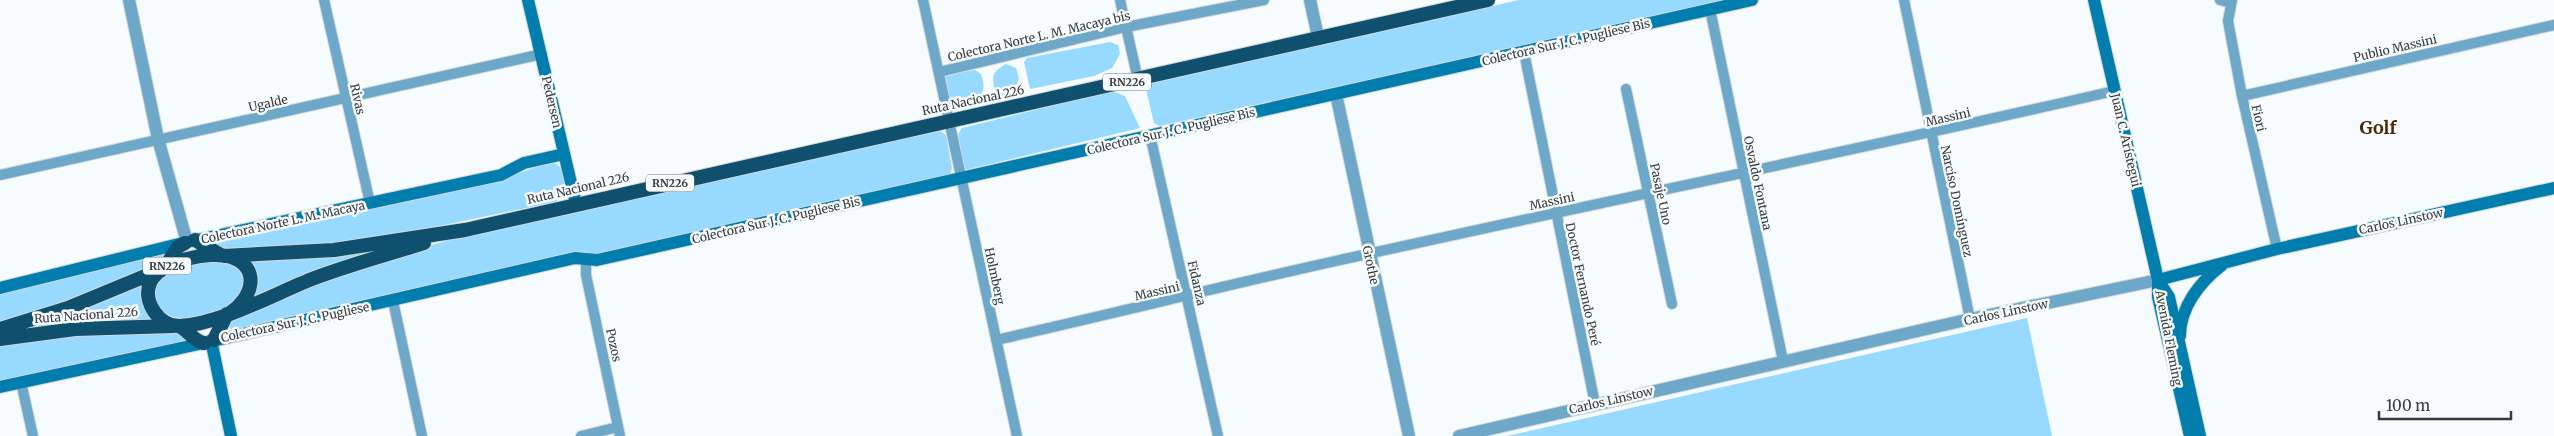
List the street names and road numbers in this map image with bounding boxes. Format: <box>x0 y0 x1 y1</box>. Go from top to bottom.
street label: Colectora Norte L. M. Macaya bis <box>946 8 1132 64</box>
street label: Colectora Sur J. C. Pugliese Bis <box>1481 15 1652 69</box>
street label: Publio Massini <box>2352 31 2438 65</box>
road number: RN226 <box>1103 74 1151 90</box>
street label: Pedersen <box>539 75 565 130</box>
street label: Rivas <box>347 82 369 116</box>
street label: Ruta Nacional 226 <box>921 82 1025 118</box>
street label: Juan C. Arístegui <box>2108 91 2144 188</box>
street label: Ugalde <box>247 92 289 114</box>
street label: Fiori <box>2249 103 2269 133</box>
street label: Colectora Sur J. C. Pugliese Bis <box>1086 104 1257 158</box>
street label: Massini <box>1924 105 1972 129</box>
street label: Osvaldo Fontana <box>1741 135 1775 232</box>
street label: Narciso Domínguez <box>1938 144 1976 259</box>
street label: Pasaje Uno <box>1647 162 1675 226</box>
street label: Ruta Nacional 226 <box>526 169 630 207</box>
road number: RN226 <box>646 174 694 192</box>
street label: Massini <box>1528 189 1576 213</box>
street label: Colectora Sur J. C. Pugliese Bis <box>691 193 862 247</box>
street label: Colectora Norte L. M. Macaya <box>200 197 367 247</box>
street label: Carlos Linstow <box>2358 205 2445 237</box>
street label: Doctor Fernando Peré <box>1563 221 1603 347</box>
street label: Grothe <box>1360 244 1382 286</box>
street label: Holmberg <box>982 246 1009 307</box>
road number: RN226 <box>143 258 191 274</box>
street label: Fidanza <box>1185 259 1210 308</box>
street label: Massini <box>1133 279 1181 303</box>
street label: Avenida Fleming <box>2152 288 2186 388</box>
street label: Carlos Linstow <box>1963 296 2050 328</box>
street label: Colectora Sur J. C. Pugliese <box>219 299 371 345</box>
street label: Ruta Nacional 226 <box>34 304 138 326</box>
street label: Pozos <box>603 327 625 363</box>
street label: Carlos Linstow <box>1568 383 1655 417</box>

